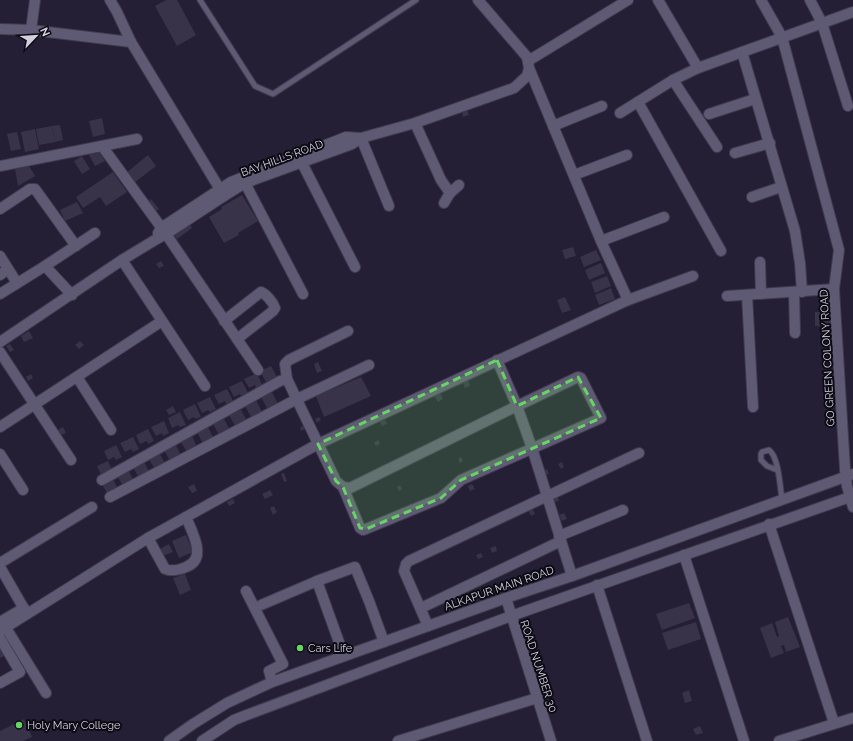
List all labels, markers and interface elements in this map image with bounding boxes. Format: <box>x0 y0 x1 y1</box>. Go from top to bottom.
north arrow <box>16 16 56 56</box>
text: N <box>37 25 52 39</box>
street label: BAY HILLS ROAD <box>239 137 325 179</box>
street label: GO GREEN COLONY ROAD <box>817 289 838 427</box>
street label: ALKAPUR MAIN ROAD <box>443 564 556 613</box>
street label: ROAD NUMBER 30 <box>517 618 560 714</box>
place label: Cars Life <box>308 642 353 655</box>
marker: Cars Life <box>295 643 305 653</box>
place label: Holy Mary College <box>27 719 121 732</box>
marker: Holy Mary College <box>14 720 24 730</box>

